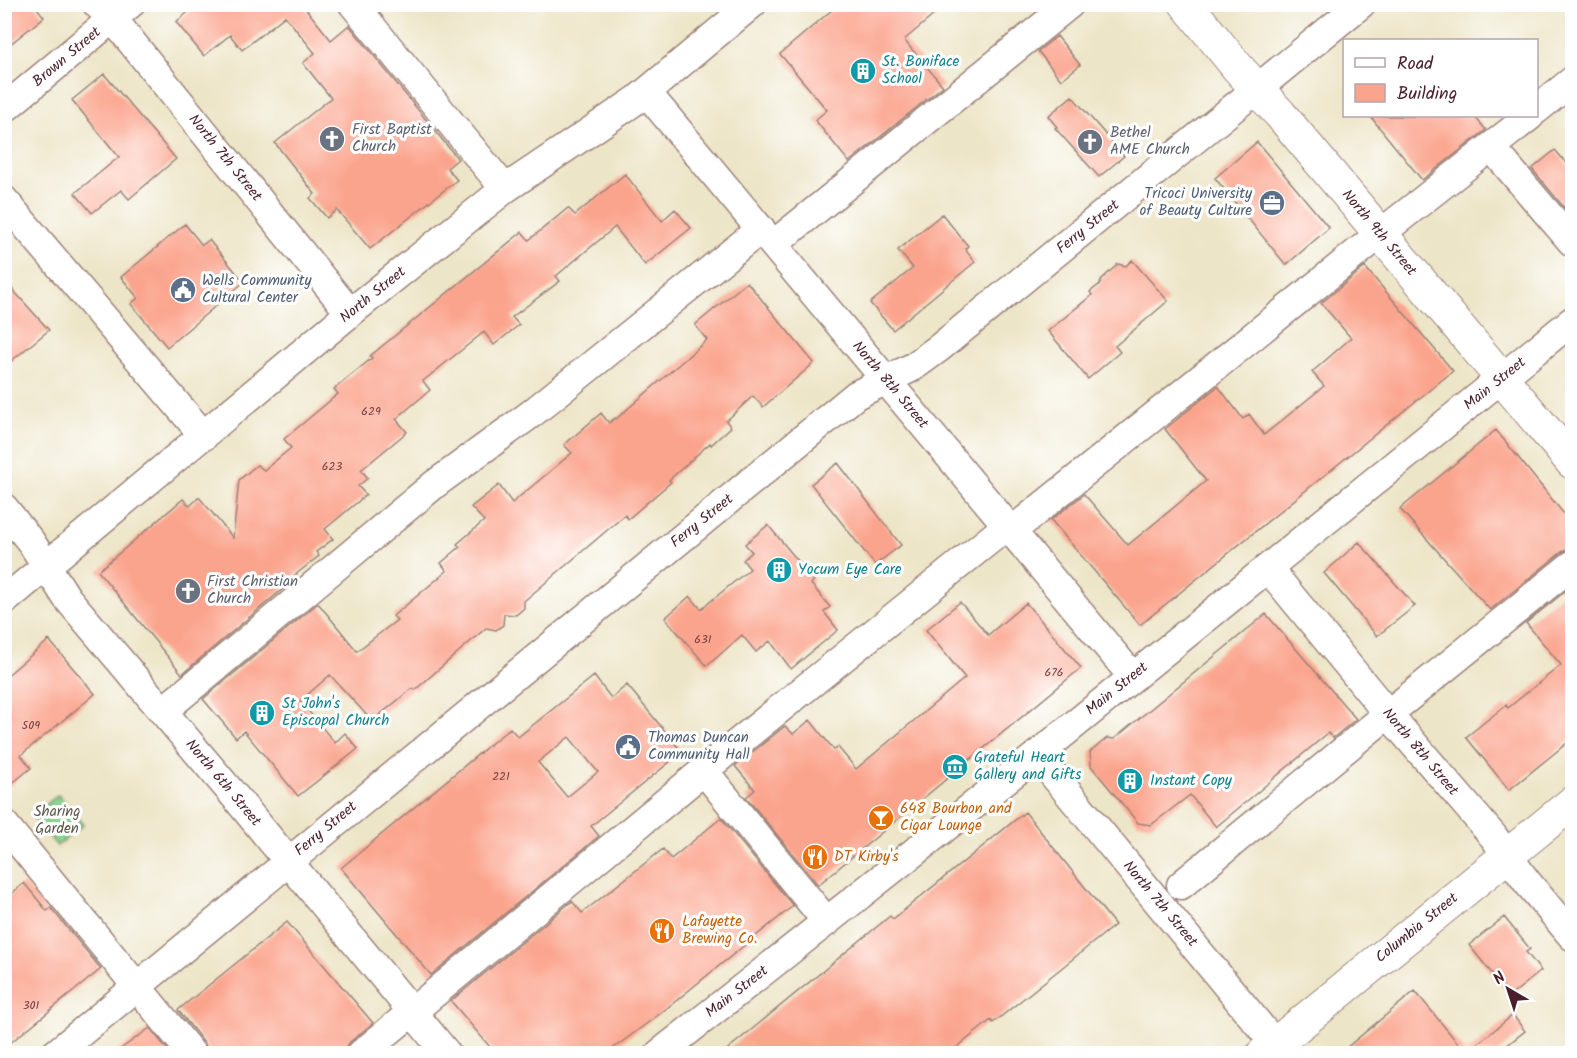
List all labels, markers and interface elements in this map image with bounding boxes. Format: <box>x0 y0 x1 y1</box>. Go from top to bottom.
street label: Brown Street <box>27 21 107 93</box>
legend <box>1343 39 1538 117</box>
place label: St. Boniface School <box>882 50 960 91</box>
text: Road <box>1397 50 1434 79</box>
building icon: St. Boniface School <box>848 56 878 86</box>
text: Building <box>1397 80 1457 109</box>
street label: North 7th Street <box>182 109 268 207</box>
place label: First Baptist Church <box>352 118 432 159</box>
place label: Bethel AME Church <box>1110 121 1190 162</box>
church icon: First Baptist Church <box>317 124 347 154</box>
church icon: Bethel AME Church <box>1075 127 1105 157</box>
place label: Tricoci University of Beauty Culture <box>1140 182 1253 223</box>
street label: North 9th Street <box>1335 184 1423 282</box>
office icon: Tricoci University of Beauty Culture <box>1257 188 1287 218</box>
street label: Ferry Street <box>1051 194 1125 260</box>
street label: North Street <box>334 260 412 329</box>
place label: Wells Community Cultural Center <box>202 269 312 310</box>
public building icon: Wells Community Cultural Center <box>168 275 198 305</box>
street label: North 8th Street <box>846 336 934 434</box>
street label: Main Street <box>1458 351 1532 417</box>
house number: 629 <box>361 402 381 421</box>
house number: 623 <box>322 457 342 476</box>
street label: Ferry Street <box>665 488 739 554</box>
building icon: Yocum Eye Care <box>764 555 794 585</box>
place label: Yocum Eye Care <box>798 558 902 582</box>
place label: First Christian Church <box>207 570 298 611</box>
church icon: First Christian Church <box>173 576 203 606</box>
house number: 631 <box>694 630 712 649</box>
street label: Main Street <box>1080 656 1154 722</box>
house number: 676 <box>1045 663 1063 682</box>
place label: St John's Episcopal Church <box>282 692 389 733</box>
building icon: St John's Episcopal Church <box>247 698 277 728</box>
street label: North 8th Street <box>1376 703 1464 801</box>
house number: 509 <box>22 716 40 735</box>
place label: Thomas Duncan Community Hall <box>648 726 750 767</box>
public building icon: Thomas Duncan Community Hall <box>613 732 643 762</box>
street label: North 6th Street <box>179 734 267 832</box>
place label: Grateful Heart Gallery and Gifts <box>974 746 1082 787</box>
museum icon: Grateful Heart Gallery and Gifts <box>940 752 970 782</box>
building icon: Instant Copy <box>1115 766 1145 796</box>
house number: 221 <box>492 767 510 786</box>
place label: Instant Copy <box>1150 769 1233 793</box>
street label: Ferry Street <box>289 795 363 862</box>
place label: 648 Bourbon and Cigar Lounge <box>900 797 1012 838</box>
park label: Sharing Garden <box>34 800 80 841</box>
bar icon: 648 Bourbon and Cigar Lounge <box>866 803 896 833</box>
restaurant icon: DT Kirby's <box>800 842 830 872</box>
place label: DT Kirby's <box>834 845 899 869</box>
street label: North 7th Street <box>1117 855 1204 953</box>
street label: Columbia Street <box>1370 887 1464 969</box>
place label: Lafayette Brewing Co. <box>682 910 757 951</box>
restaurant icon: Lafayette Brewing Co. <box>647 916 677 946</box>
street label: Main Street <box>700 959 774 1024</box>
north arrow <box>1478 959 1538 1019</box>
text: N <box>1488 966 1511 991</box>
house number: 301 <box>23 996 40 1015</box>

